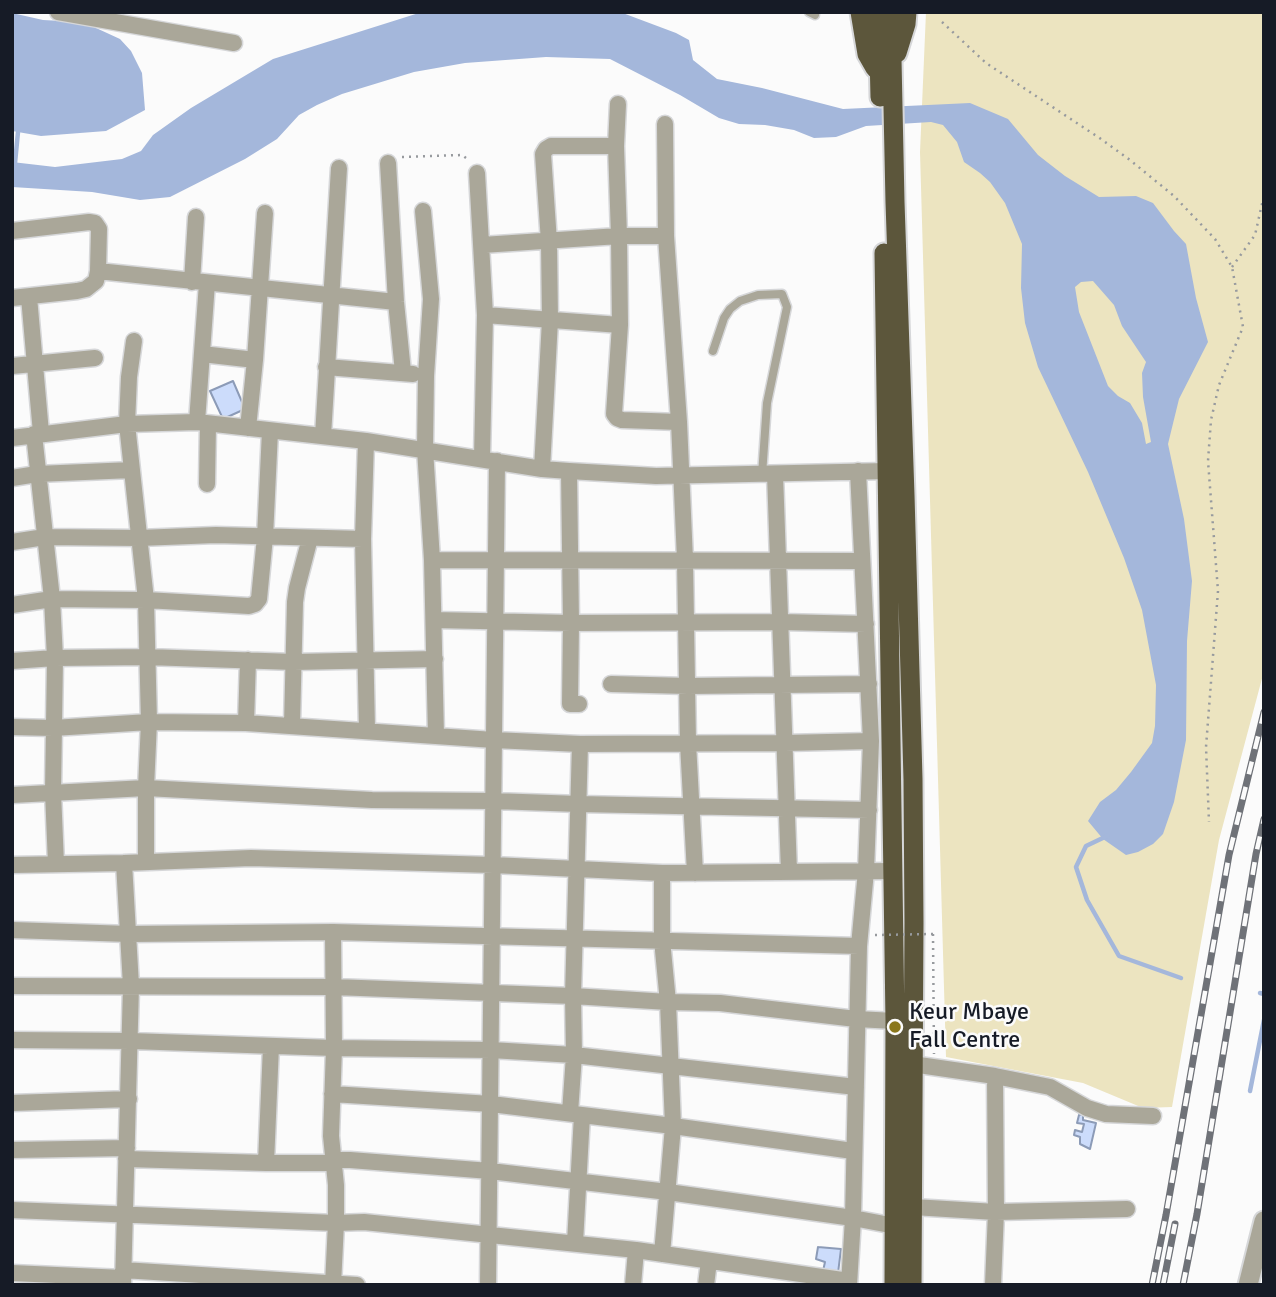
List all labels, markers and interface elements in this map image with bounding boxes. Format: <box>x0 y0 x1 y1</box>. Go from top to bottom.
place label: Keur Mbaye Fall Centre <box>909 999 1029 1055</box>
marker: Keur Mbaye Fall Centre <box>887 1019 903 1035</box>

